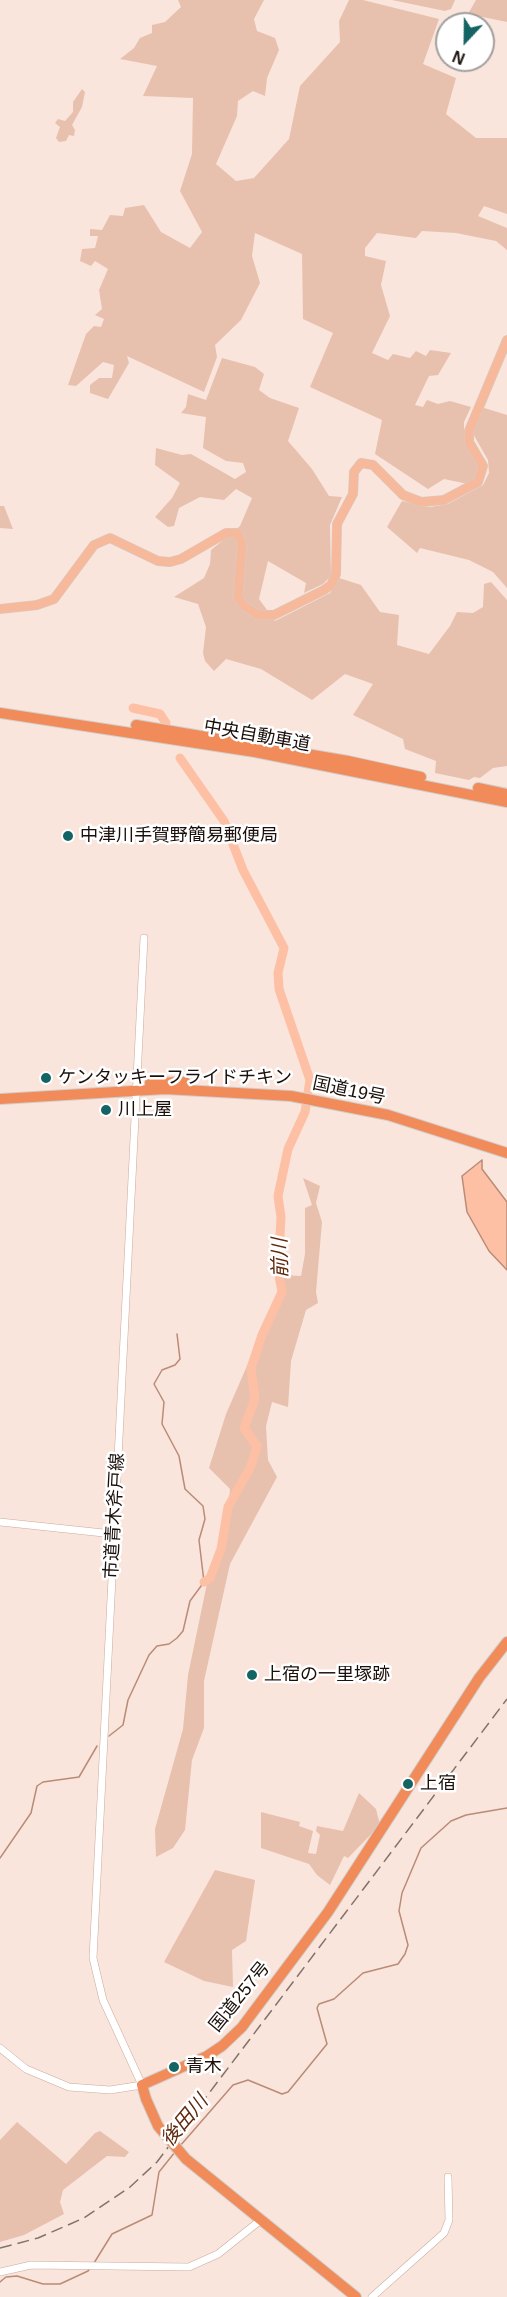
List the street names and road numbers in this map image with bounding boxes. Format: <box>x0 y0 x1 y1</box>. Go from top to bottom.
street label: 中央自動車道 <box>202 716 312 756</box>
street label: 国道19号 <box>311 1073 387 1109</box>
street label: 市道青木斧戸線 <box>101 1453 129 1579</box>
street label: 国道257号 <box>205 1958 275 2036</box>

